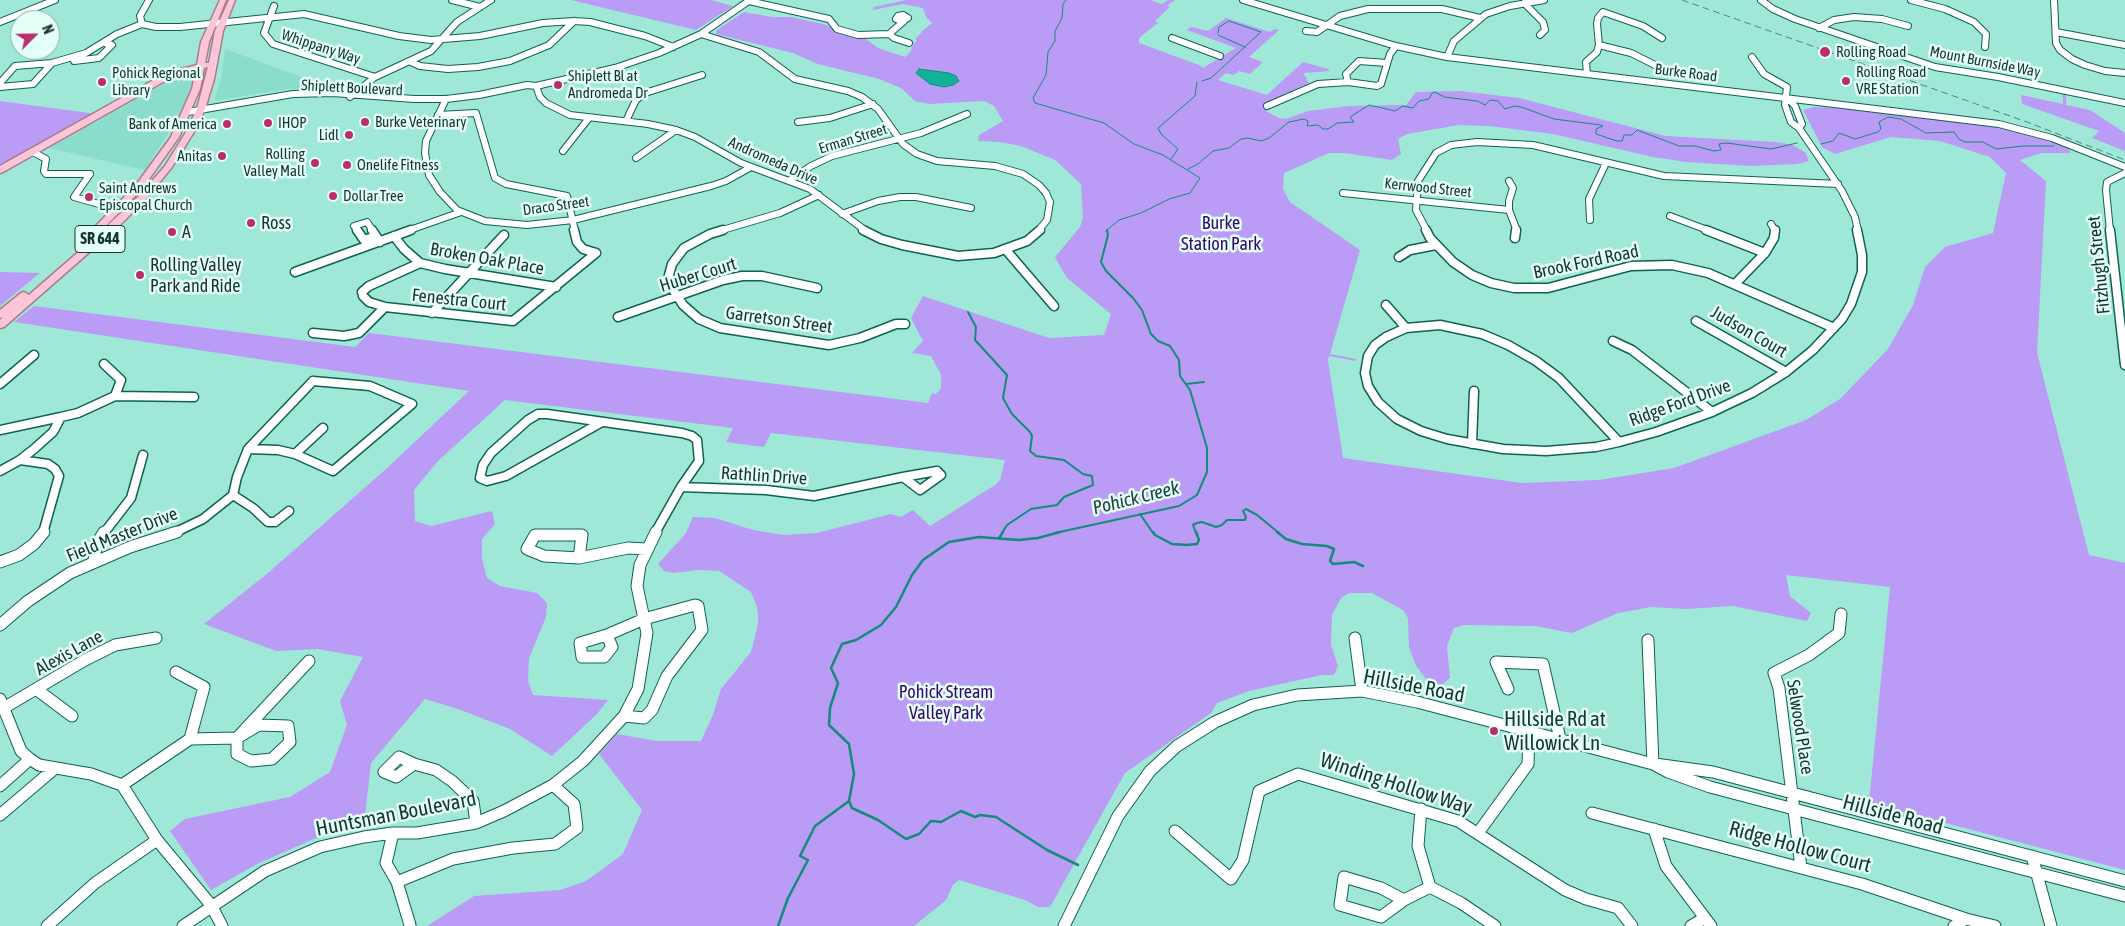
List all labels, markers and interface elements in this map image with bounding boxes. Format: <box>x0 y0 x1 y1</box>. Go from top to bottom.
north arrow <box>10 10 60 60</box>
text: N <box>39 23 57 36</box>
street label: Whippany Way <box>279 26 363 68</box>
street label: Mount Burnside Way <box>1928 42 2042 82</box>
place label: Rolling Road <box>1836 43 1906 61</box>
marker: Rolling Road <box>1818 45 1832 59</box>
street label: Burke Road <box>1654 60 1718 86</box>
place label: Rolling Road VRE Station <box>1856 63 1926 98</box>
place label: Pohick Regional Library <box>112 64 201 99</box>
place label: Shiplett Bl at Andromeda Dr <box>568 67 648 102</box>
marker: Rolling Road VRE Station <box>1840 75 1852 87</box>
marker: Pohick Regional Library <box>96 76 108 88</box>
street label: Shiplett Boulevard <box>301 76 403 100</box>
marker: Shiplett Bl at Andromeda Dr <box>552 79 564 91</box>
place label: Burke Veterinary <box>375 113 466 131</box>
place label: IHOP <box>278 114 307 132</box>
place label: Bank of America <box>128 115 217 133</box>
marker: Burke Veterinary <box>359 116 371 128</box>
marker: IHOP <box>262 117 274 129</box>
marker: Bank of America <box>221 118 233 130</box>
street label: Erman Street <box>817 120 889 158</box>
place label: Lidl <box>319 126 339 144</box>
marker: Lidl <box>343 129 355 141</box>
street label: Andromeda Drive <box>725 133 821 189</box>
place label: Rolling Valley Mall <box>243 145 305 180</box>
place label: Anitas <box>177 147 212 165</box>
marker: Anitas <box>216 150 228 162</box>
place label: Onelife Fitness <box>357 156 439 174</box>
marker: Rolling Valley Mall <box>309 157 321 169</box>
marker: Onelife Fitness <box>341 159 353 171</box>
street label: Kerrwood Street <box>1383 174 1473 202</box>
place label: Saint Andrews Episcopal Church <box>99 179 192 214</box>
place label: Dollar Tree <box>343 187 404 205</box>
marker: Dollar Tree <box>327 190 339 202</box>
marker: Saint Andrews Episcopal Church <box>83 191 95 203</box>
street label: Draco Street <box>522 192 590 220</box>
place label: Ross <box>261 212 291 234</box>
park label: Burke Station Park <box>1181 212 1261 254</box>
street label: Fitzhugh Street <box>2083 215 2115 315</box>
marker: Ross <box>245 217 257 229</box>
place label: A <box>182 221 191 243</box>
road number: SR 644 <box>75 225 125 252</box>
marker: A <box>166 226 178 238</box>
street label: Broken Oak Place <box>428 238 546 280</box>
street label: Brook Ford Road <box>1531 240 1641 284</box>
street label: Huber Court <box>657 253 739 297</box>
place label: Rolling Valley Park and Ride <box>150 254 241 296</box>
marker: Rolling Valley Park and Ride <box>134 269 146 281</box>
street label: Fenestra Court <box>411 284 507 316</box>
street label: Garretson Street <box>724 302 834 338</box>
street label: Judson Court <box>1707 302 1791 362</box>
street label: Ridge Ford Drive <box>1626 375 1734 431</box>
street label: Rathlin Drive <box>720 462 808 490</box>
water label: Pohick Creek <box>1090 476 1182 520</box>
street label: Field Master Drive <box>63 503 181 567</box>
street label: Alexis Lane <box>31 626 107 680</box>
street label: Hillside Road <box>1361 664 1467 708</box>
street label: Selwood Place <box>1782 678 1818 776</box>
park label: Pohick Stream Valley Park <box>899 681 993 724</box>
place label: Hillside Rd at Willowick Ln <box>1504 706 1606 756</box>
marker: Hillside Rd at Willowick Ln <box>1488 725 1500 737</box>
street label: Winding Hollow Way <box>1317 748 1475 820</box>
street label: Huntsman Boulevard <box>314 786 478 842</box>
street label: Hillside Road <box>1840 790 1946 840</box>
street label: Ridge Hollow Court <box>1726 816 1874 878</box>

